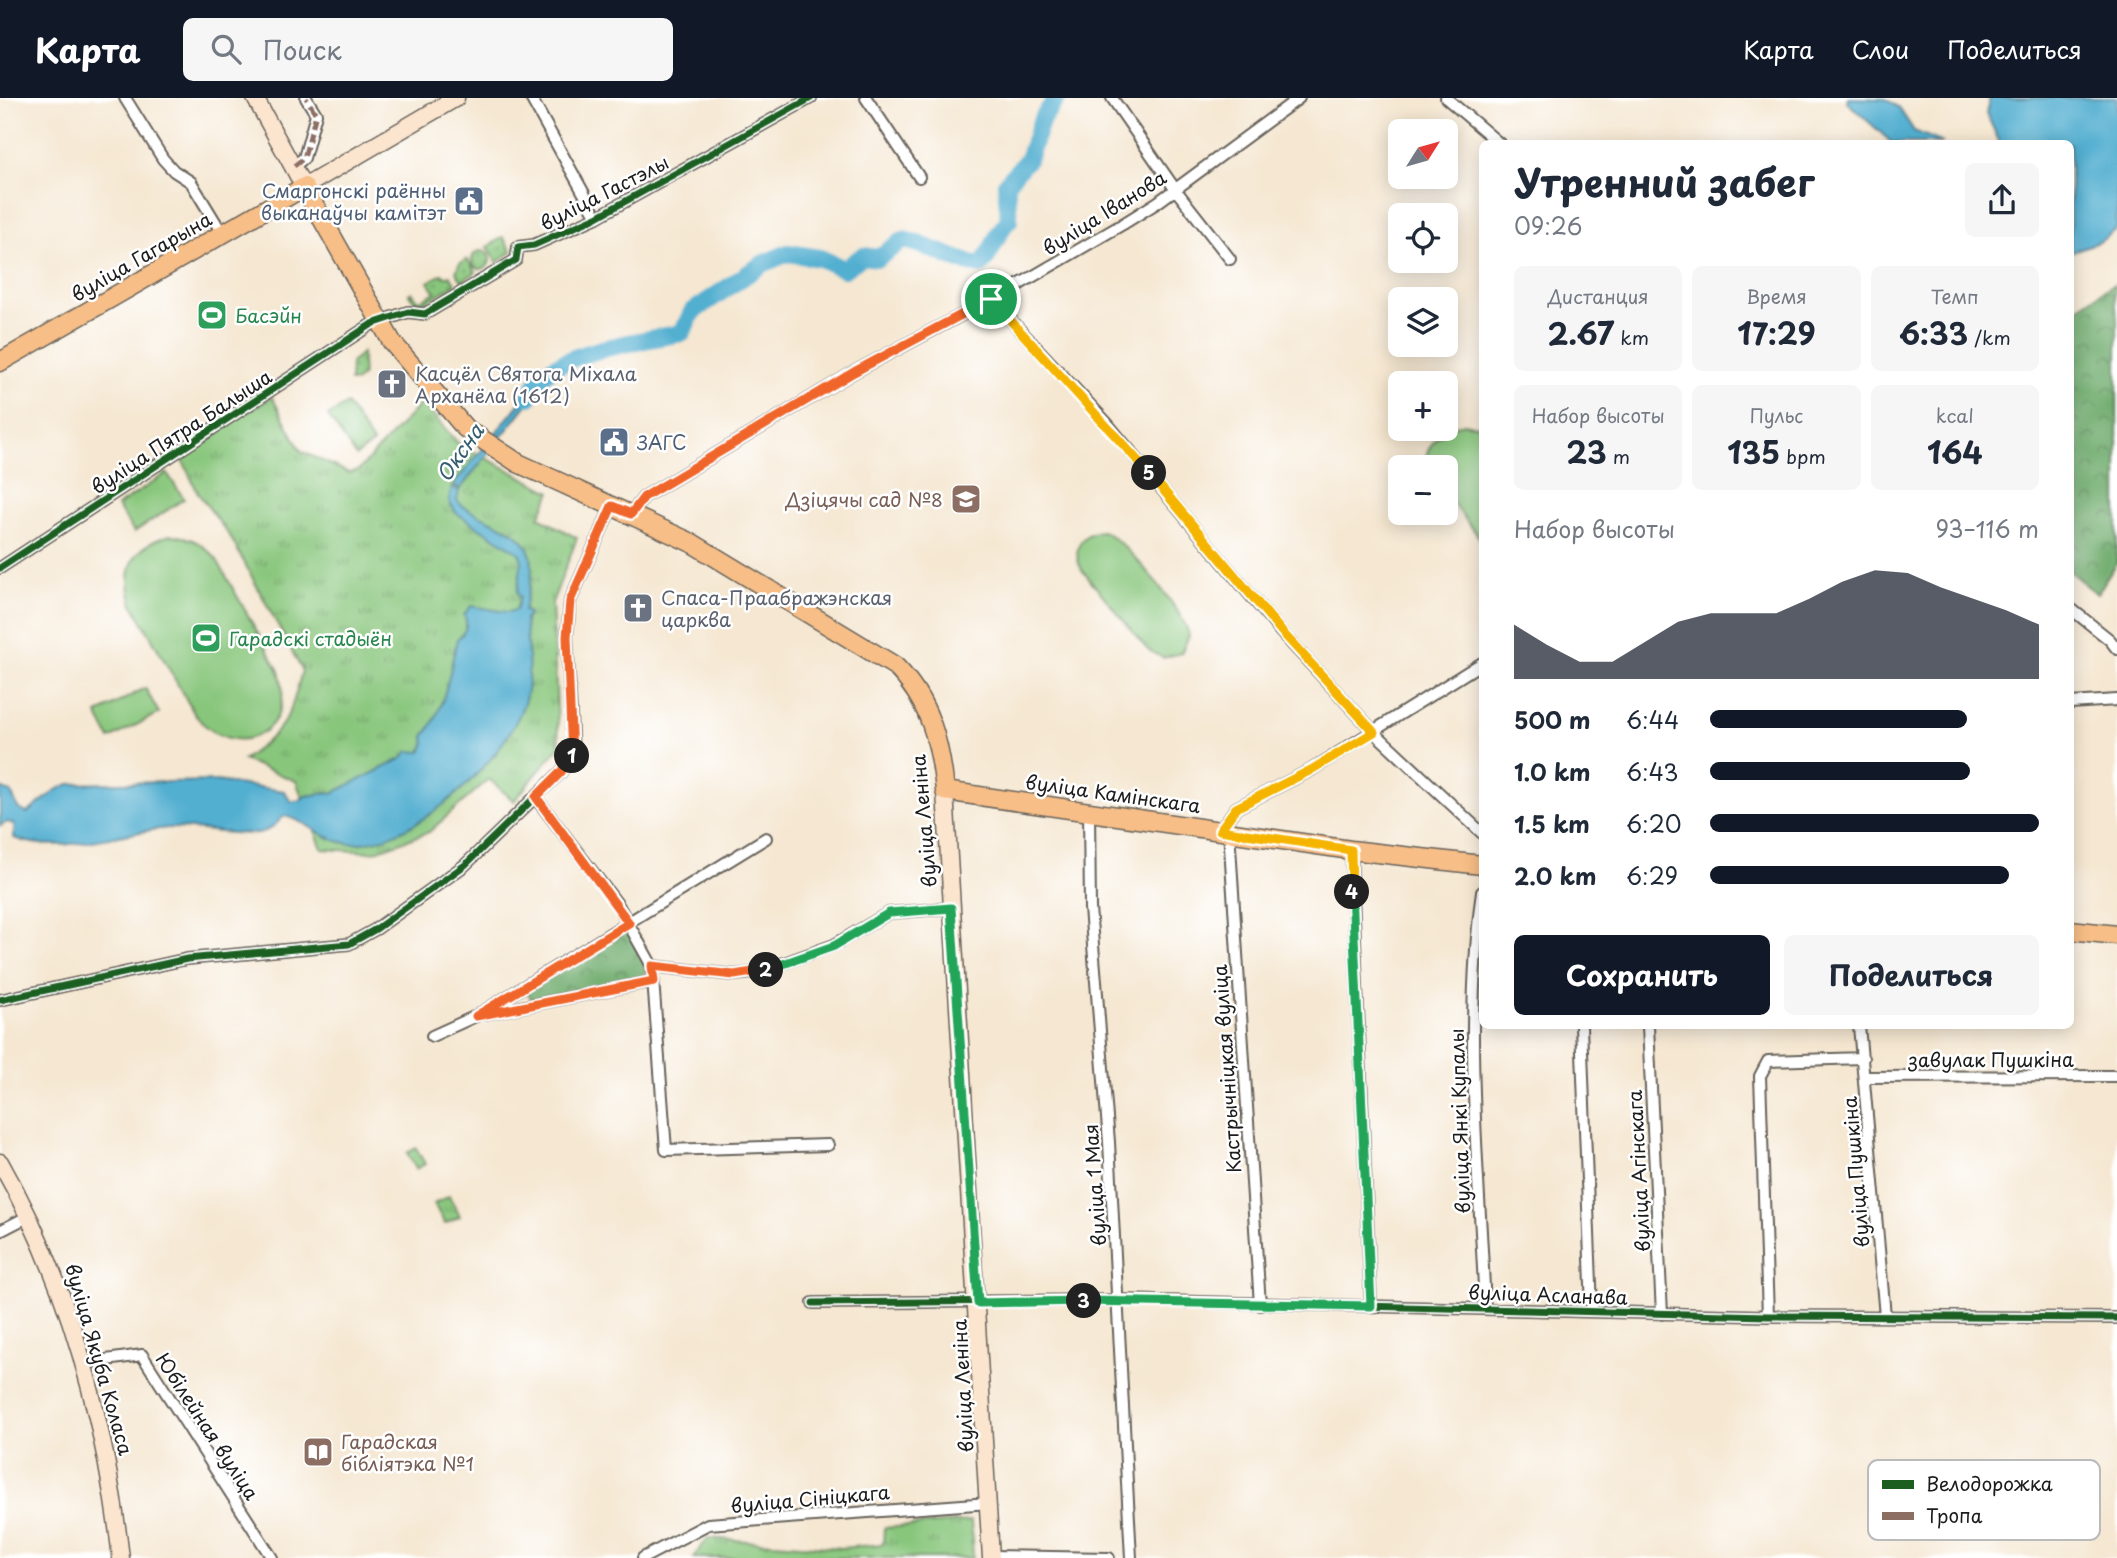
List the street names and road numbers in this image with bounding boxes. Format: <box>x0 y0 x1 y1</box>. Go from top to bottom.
street label: вуліца Гастэлы <box>535 147 673 237</box>
street label: вуліца Іванова <box>1037 163 1171 261</box>
street label: вуліца Гагарына <box>66 204 217 308</box>
street label: вуліца Пятра Балыша <box>85 362 277 500</box>
street label: вуліца Леніна <box>903 753 943 889</box>
street label: вуліца Камінскага <box>1024 767 1202 819</box>
street label: Кастрычніцкая вуліца <box>1205 963 1247 1174</box>
street label: вуліца Янкі Купалы <box>1442 1028 1476 1214</box>
street label: завулак Пушкіна <box>1907 1045 2074 1073</box>
street label: вуліца Агінскага <box>1620 1089 1656 1253</box>
street label: вуліца Пушкіна <box>1834 1095 1876 1249</box>
street label: вуліца 1 Мая <box>1076 1123 1112 1247</box>
street label: вуліца Якуба Коласа <box>59 1260 141 1458</box>
street label: вуліца Асланава <box>1468 1277 1628 1311</box>
street label: вуліца Леніна <box>945 1319 979 1453</box>
street label: Юбілейная вуліца <box>150 1347 266 1505</box>
street label: вуліца Сініцкага <box>729 1477 891 1519</box>

